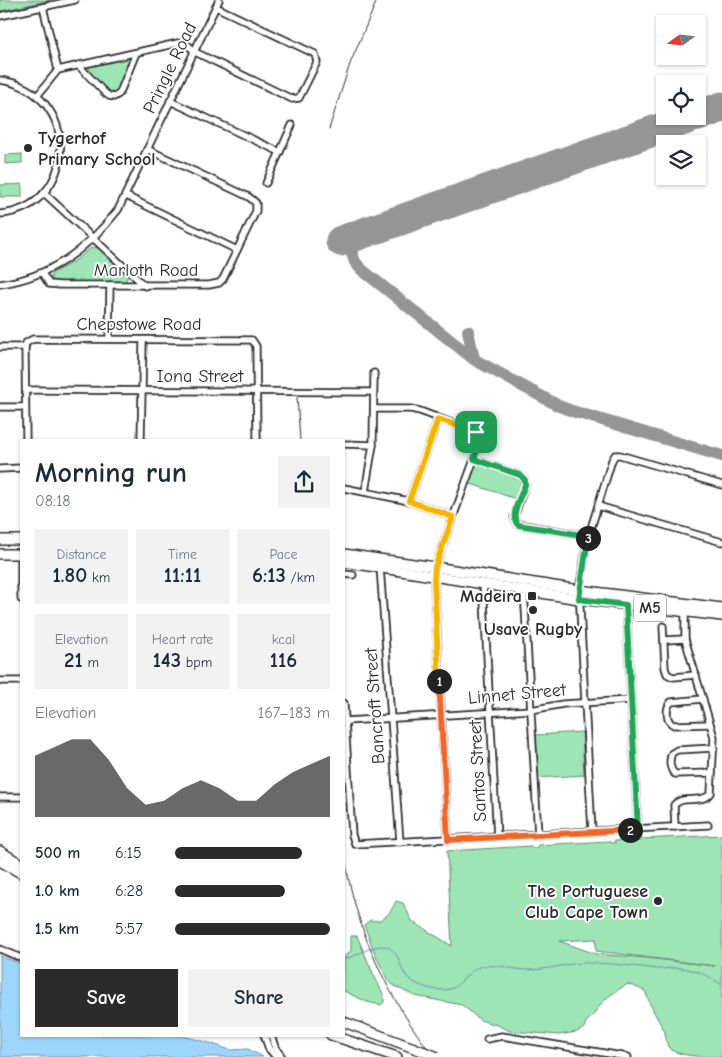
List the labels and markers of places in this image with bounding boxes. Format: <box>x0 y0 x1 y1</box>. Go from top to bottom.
place label: Tygerhof Primary School <box>38 128 156 170</box>
marker: Tygerhof Primary School <box>22 142 34 154</box>
pin <box>455 411 497 453</box>
pin: 3 <box>576 526 600 550</box>
place label: Madeira <box>460 586 522 607</box>
marker: Madeira <box>526 590 538 602</box>
marker: Usave Rugby <box>527 604 539 616</box>
place label: Usave Rugby <box>484 619 583 640</box>
pin: 1 <box>426 668 452 694</box>
pin: 2 <box>618 818 642 842</box>
place label: The Portuguese Club Cape Town <box>525 881 648 923</box>
marker: The Portuguese Club Cape Town <box>652 895 664 907</box>

